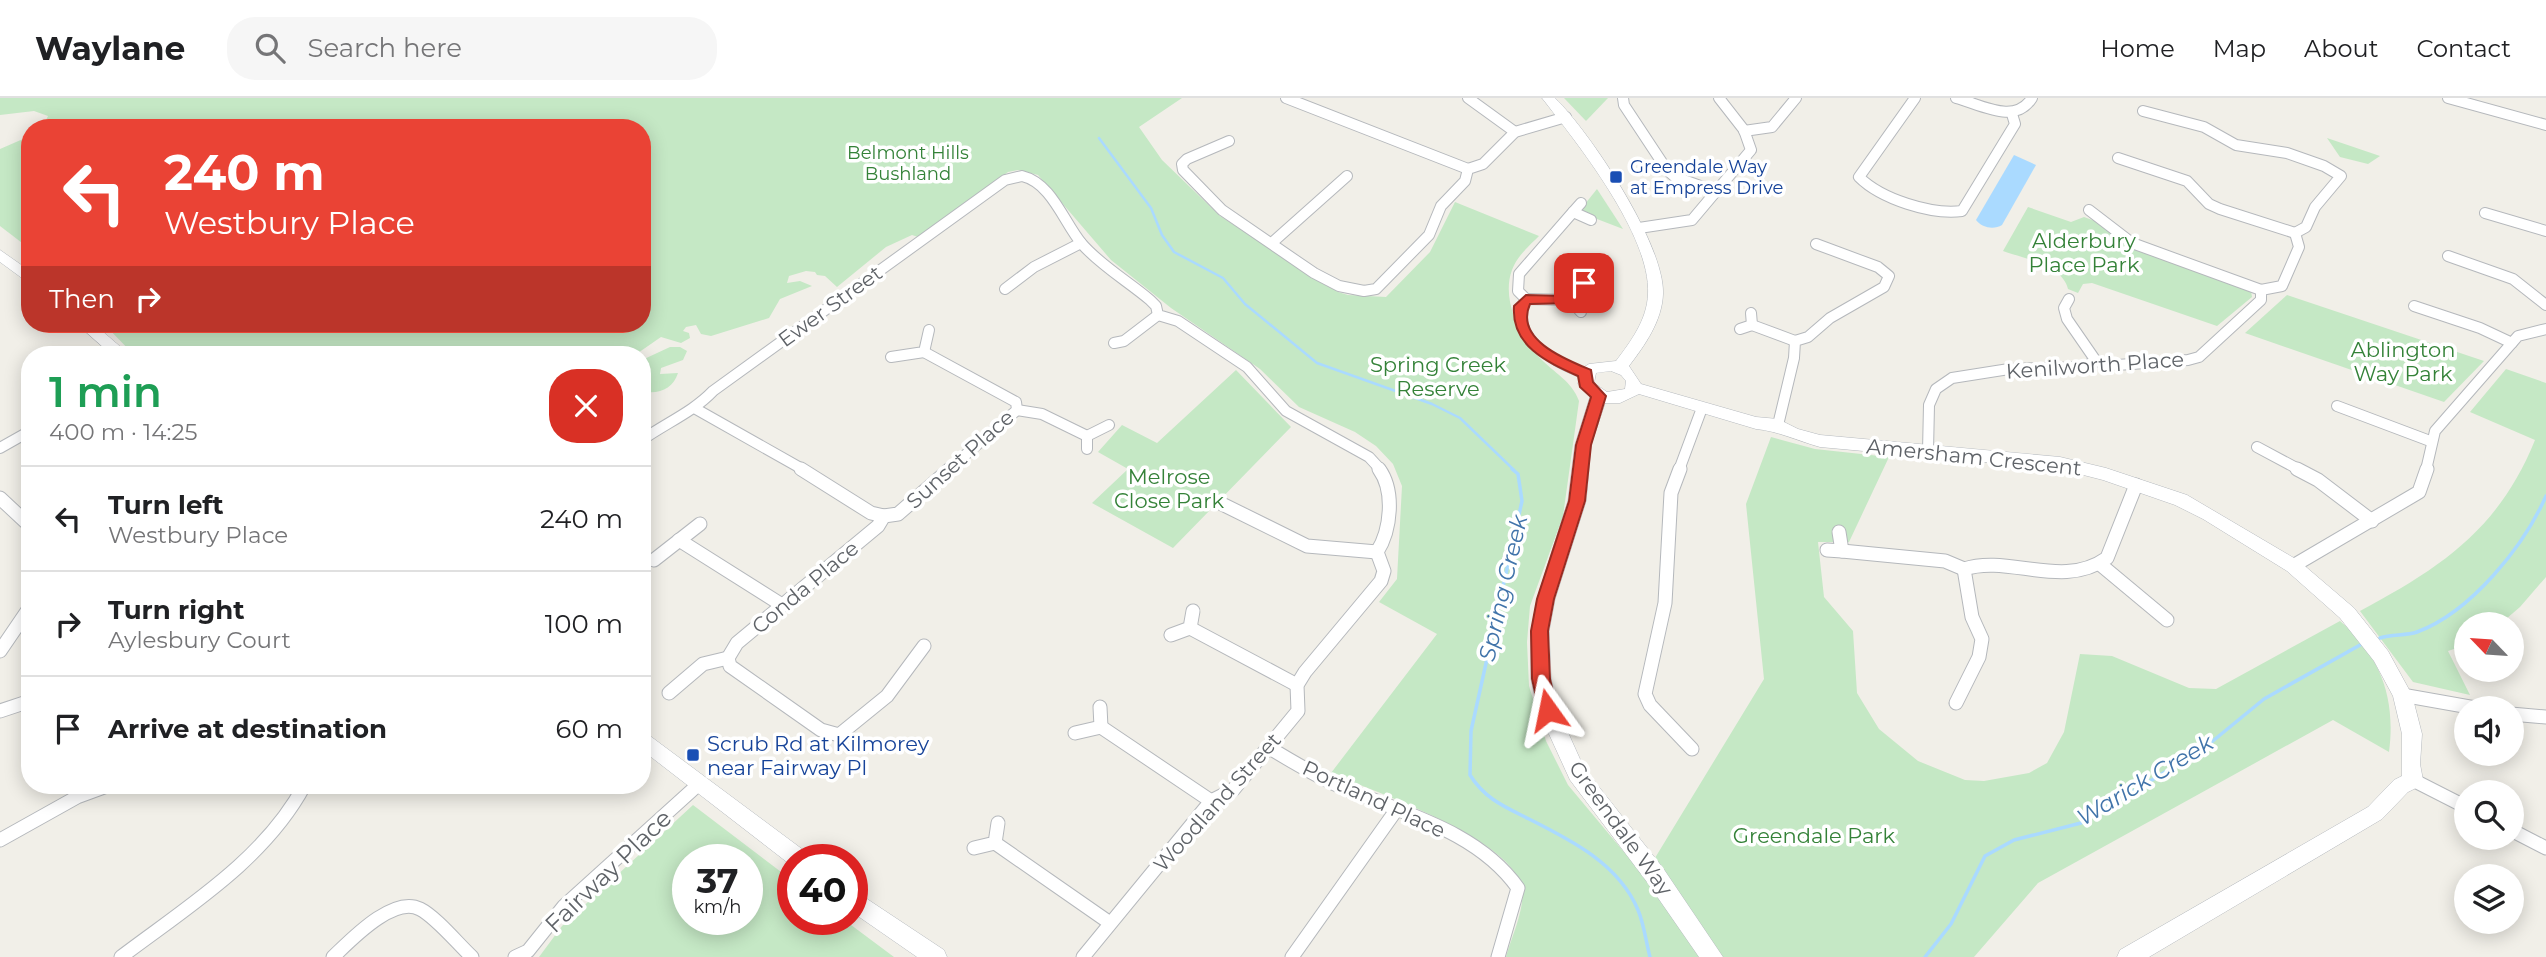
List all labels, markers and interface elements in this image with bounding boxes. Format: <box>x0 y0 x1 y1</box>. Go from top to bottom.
search box <box>227 17 717 80</box>
text: Waylane <box>35 28 185 68</box>
icon: search <box>251 29 289 67</box>
text: Search here <box>307 32 462 64</box>
text: Home <box>2100 34 2175 63</box>
text: Map <box>2213 34 2266 63</box>
text: About <box>2304 34 2378 63</box>
text: Contact <box>2416 34 2511 63</box>
park label: Belmont Hills Bushland <box>847 142 969 185</box>
text: 240 m <box>164 143 325 202</box>
icon: left <box>49 147 140 238</box>
place label: Greendale Way at Empress Drive <box>1630 156 1783 199</box>
marker: Greendale Way at Empress Drive <box>1608 169 1624 185</box>
text: Westbury Place <box>164 203 415 242</box>
park label: Alderbury Place Park <box>2029 228 2140 277</box>
pin <box>1554 253 1614 313</box>
street label: Ewer Street <box>773 260 887 352</box>
icon: arrive <box>1565 264 1603 302</box>
icon: right <box>129 280 167 318</box>
text: Then <box>49 283 115 315</box>
park label: Ablington Way Park <box>2351 337 2455 386</box>
street label: Kenilworth Place <box>2005 346 2185 384</box>
park label: Spring Creek Reserve <box>1370 352 1506 401</box>
text: 1 min <box>49 366 162 418</box>
button: close <box>549 369 623 443</box>
street label: Sunset Place <box>901 404 1019 514</box>
text: 400 m · 14:25 <box>49 418 198 446</box>
street label: Amersham Crescent <box>1865 433 2083 481</box>
park label: Melrose Close Park <box>1114 464 1224 513</box>
text: Turn left <box>108 489 224 521</box>
icon: left <box>49 500 87 538</box>
text: 240 m <box>540 503 623 535</box>
water label: Spring Creek <box>1473 511 1534 664</box>
text: Westbury Place <box>108 521 288 549</box>
street label: Conda Place <box>747 535 863 639</box>
text: Turn right <box>108 594 244 626</box>
icon: right <box>49 605 87 643</box>
text: 100 m <box>545 608 623 640</box>
north arrow <box>2454 612 2524 682</box>
map controls <box>2454 612 2524 934</box>
text: Aylesbury Court <box>108 626 291 654</box>
position arrow <box>1511 673 1585 747</box>
button: sound <box>2454 696 2524 766</box>
icon: arrive <box>49 710 87 748</box>
text: Arrive at destination <box>108 713 387 745</box>
text: 60 m <box>556 713 623 745</box>
street label: Woodland Street <box>1148 727 1286 877</box>
water label: Warick Creek <box>2072 728 2219 832</box>
place label: Scrub Rd at Kilmorey near Fairway Pl <box>707 731 930 780</box>
marker: Scrub Rd at Kilmorey near Fairway Pl <box>685 747 701 763</box>
street label: Portland Place <box>1299 755 1449 843</box>
street label: Greendale Way <box>1564 756 1678 901</box>
button: search <box>2454 780 2524 850</box>
street label: Fairway Place <box>539 803 677 939</box>
park label: Greendale Park <box>1733 823 1896 848</box>
speed limit sign: 40 <box>777 844 868 935</box>
text: 37 <box>696 859 739 902</box>
button: layers <box>2454 864 2524 934</box>
text: km/h <box>693 896 742 918</box>

